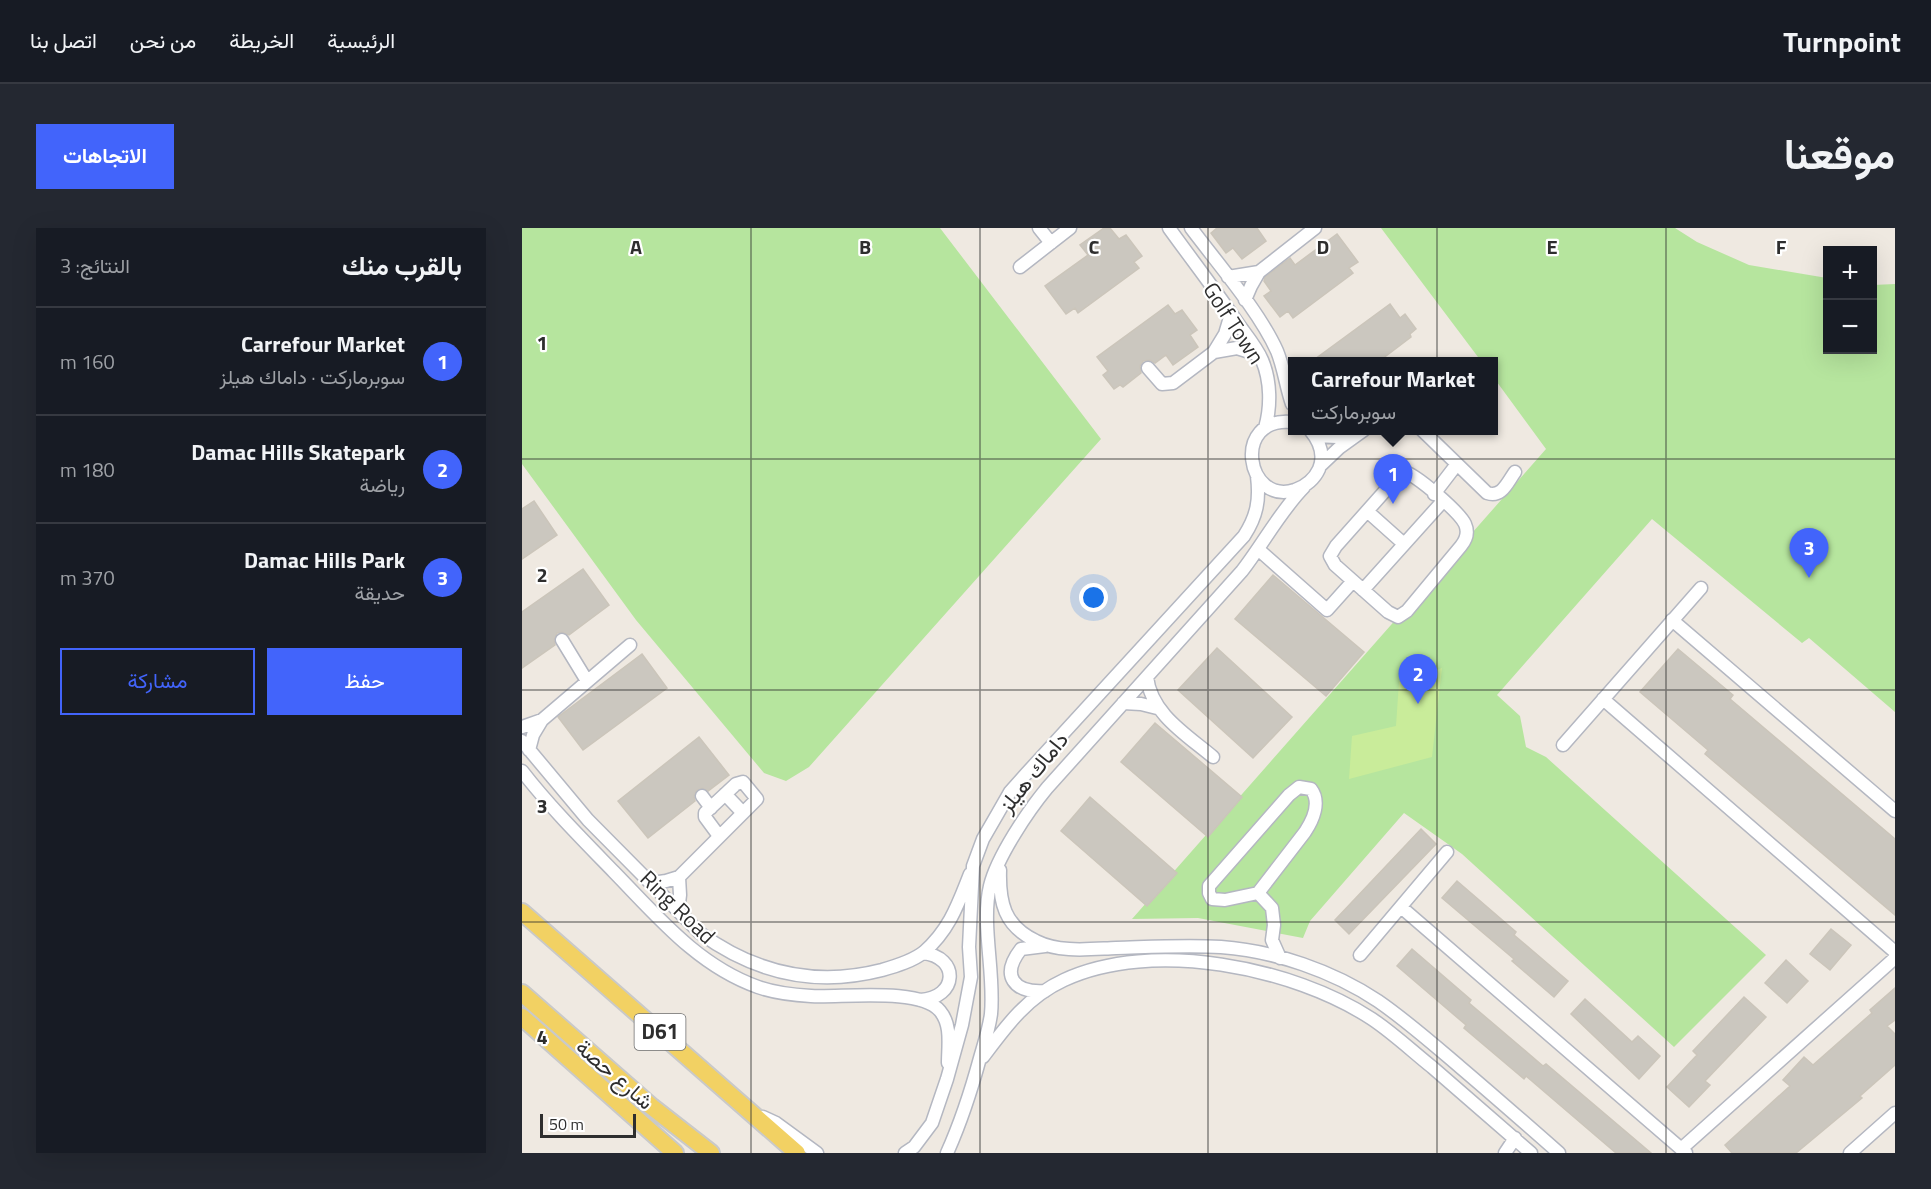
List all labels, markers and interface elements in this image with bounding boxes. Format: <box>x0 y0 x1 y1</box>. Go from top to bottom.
text: Turnpoint <box>1783 20 1901 63</box>
text: اتصل بنا <box>30 24 97 56</box>
text: من نحن <box>130 24 196 56</box>
text: الخريطة <box>229 24 294 56</box>
text: الرئيسية <box>327 24 395 56</box>
text: موقعنا <box>1784 121 1895 185</box>
button: الاتجاهات <box>36 124 174 189</box>
text: A <box>630 231 642 262</box>
text: B <box>859 231 871 262</box>
text: C <box>1089 231 1100 262</box>
text: D <box>1317 231 1329 262</box>
text: E <box>1546 231 1558 262</box>
text: F <box>1776 231 1787 262</box>
text: بالقرب منك <box>342 246 462 285</box>
map controls <box>1823 246 1877 354</box>
button: + <box>1823 246 1877 300</box>
text: النتائج: 3 <box>60 250 130 281</box>
street label: Golf Town <box>1195 275 1273 371</box>
button: − <box>1823 300 1877 354</box>
text: Carrefour Market <box>241 327 405 361</box>
text: 1 <box>536 327 548 358</box>
text: 160 m <box>60 346 115 377</box>
text: 1 <box>437 346 448 377</box>
popup <box>1288 357 1498 435</box>
text: سوبرماركت · داماك هيلز <box>219 361 405 392</box>
text: Carrefour Market <box>1311 362 1475 396</box>
text: سوبرماركت <box>1311 396 1396 427</box>
text: Damac Hills Skatepark <box>191 435 405 469</box>
text: 180 m <box>60 454 115 485</box>
text: 2 <box>437 454 448 485</box>
pin: 1 <box>1374 454 1412 504</box>
text: رياضة <box>360 469 405 500</box>
pin: 3 <box>1790 528 1828 578</box>
text: Damac Hills Park <box>244 543 405 577</box>
text: 2 <box>536 559 548 590</box>
text: 370 m <box>60 562 115 593</box>
text: 3 <box>437 562 448 593</box>
text: حديقة <box>354 577 405 608</box>
your location <box>1079 583 1108 612</box>
button: مشاركة <box>60 648 255 715</box>
button: حفظ <box>267 648 462 715</box>
pin: 2 <box>1398 654 1438 704</box>
street label: داماك هيلز <box>989 724 1076 821</box>
text: 3 <box>536 790 548 821</box>
street label: Ring Road <box>632 862 724 952</box>
road number: D61 <box>634 1014 686 1050</box>
text: 4 <box>536 1021 548 1052</box>
street label: شارع حصة <box>568 1030 662 1118</box>
scale bar <box>540 1111 636 1138</box>
text: 50 m <box>549 1112 584 1136</box>

